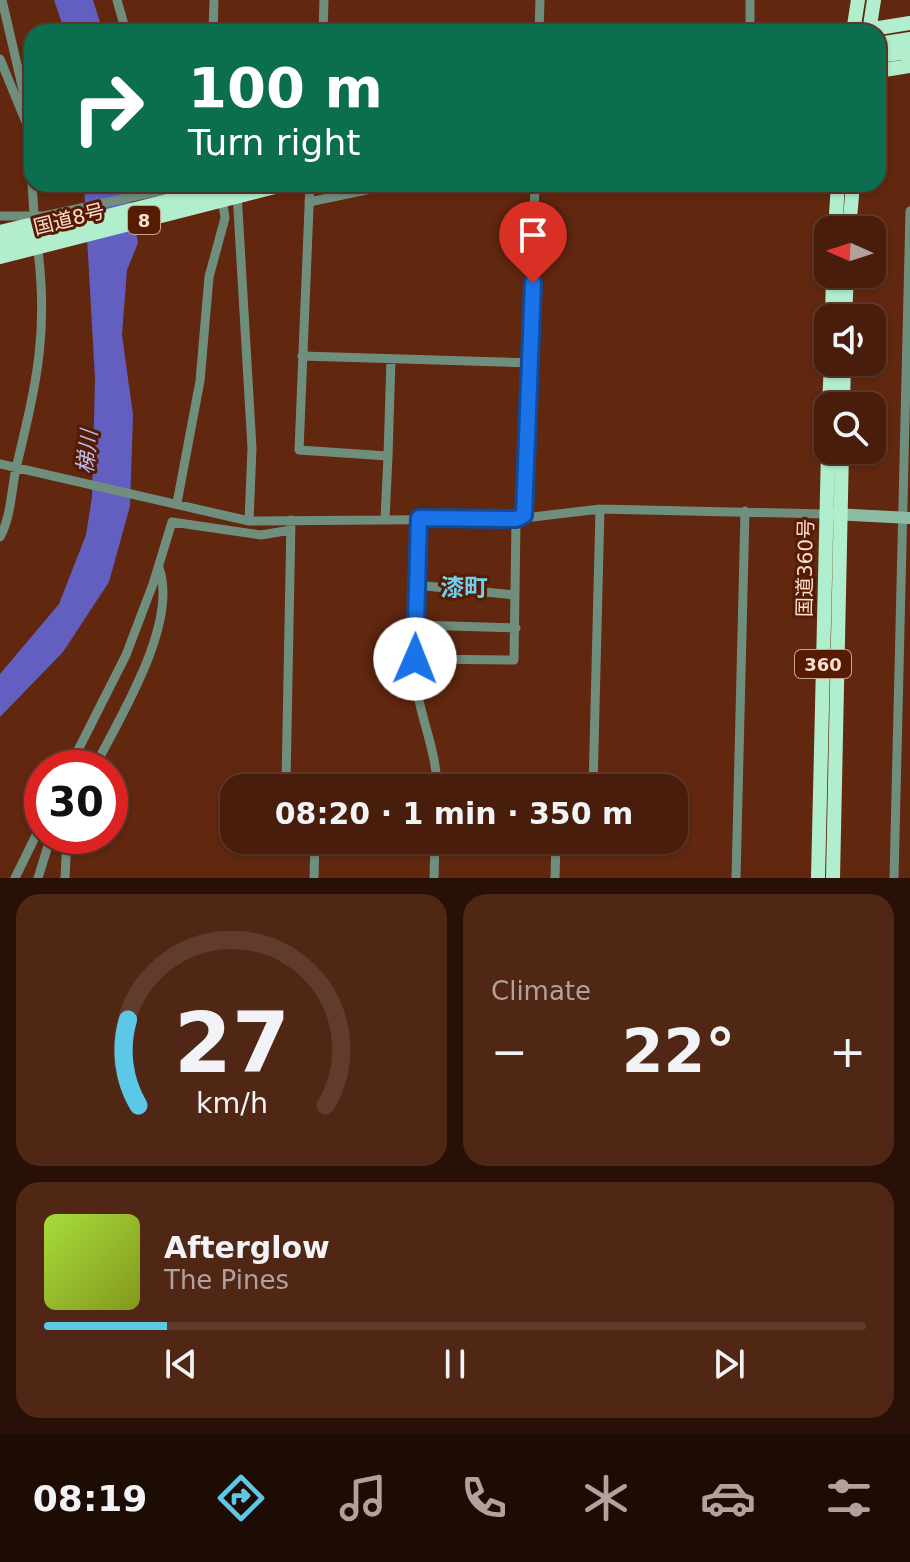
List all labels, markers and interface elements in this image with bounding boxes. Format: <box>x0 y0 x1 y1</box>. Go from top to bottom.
text: 100 m <box>188 55 383 120</box>
icon: right <box>56 56 160 160</box>
text: Turn right <box>188 122 360 163</box>
street label: 国道8号 <box>31 199 107 239</box>
pin <box>499 201 567 283</box>
road number: 8 <box>128 206 160 234</box>
icon: arrive <box>511 213 555 257</box>
north arrow <box>814 216 886 288</box>
map controls <box>814 216 886 464</box>
button: sound <box>814 304 886 376</box>
button: search <box>814 392 886 464</box>
water label: 梯川 <box>72 427 102 475</box>
street label: 国道360号 <box>792 519 818 617</box>
district label: 漆町 <box>440 574 488 602</box>
position arrow <box>373 617 457 701</box>
road number: 360 <box>795 650 851 678</box>
speed limit sign: 30 <box>24 750 128 854</box>
text: 08:20 · 1 min · 350 m <box>275 796 633 831</box>
text: Climate <box>491 976 591 1006</box>
text: 27 <box>174 995 289 1092</box>
text: 22° <box>622 1016 735 1086</box>
text: − <box>491 1026 528 1077</box>
text: + <box>829 1026 866 1077</box>
text: km/h <box>195 1086 268 1120</box>
text: Afterglow <box>164 1230 330 1265</box>
text: The Pines <box>164 1265 289 1295</box>
icon: previous <box>159 1342 203 1386</box>
icon: pause <box>433 1342 477 1386</box>
icon: next <box>707 1342 751 1386</box>
icon: directions <box>213 1470 269 1526</box>
icon: music <box>335 1470 391 1526</box>
icon: phone <box>456 1470 512 1526</box>
icon: climate <box>578 1470 634 1526</box>
icon: car <box>700 1470 756 1526</box>
icon: filters <box>821 1470 877 1526</box>
text: 08:19 <box>33 1478 147 1519</box>

